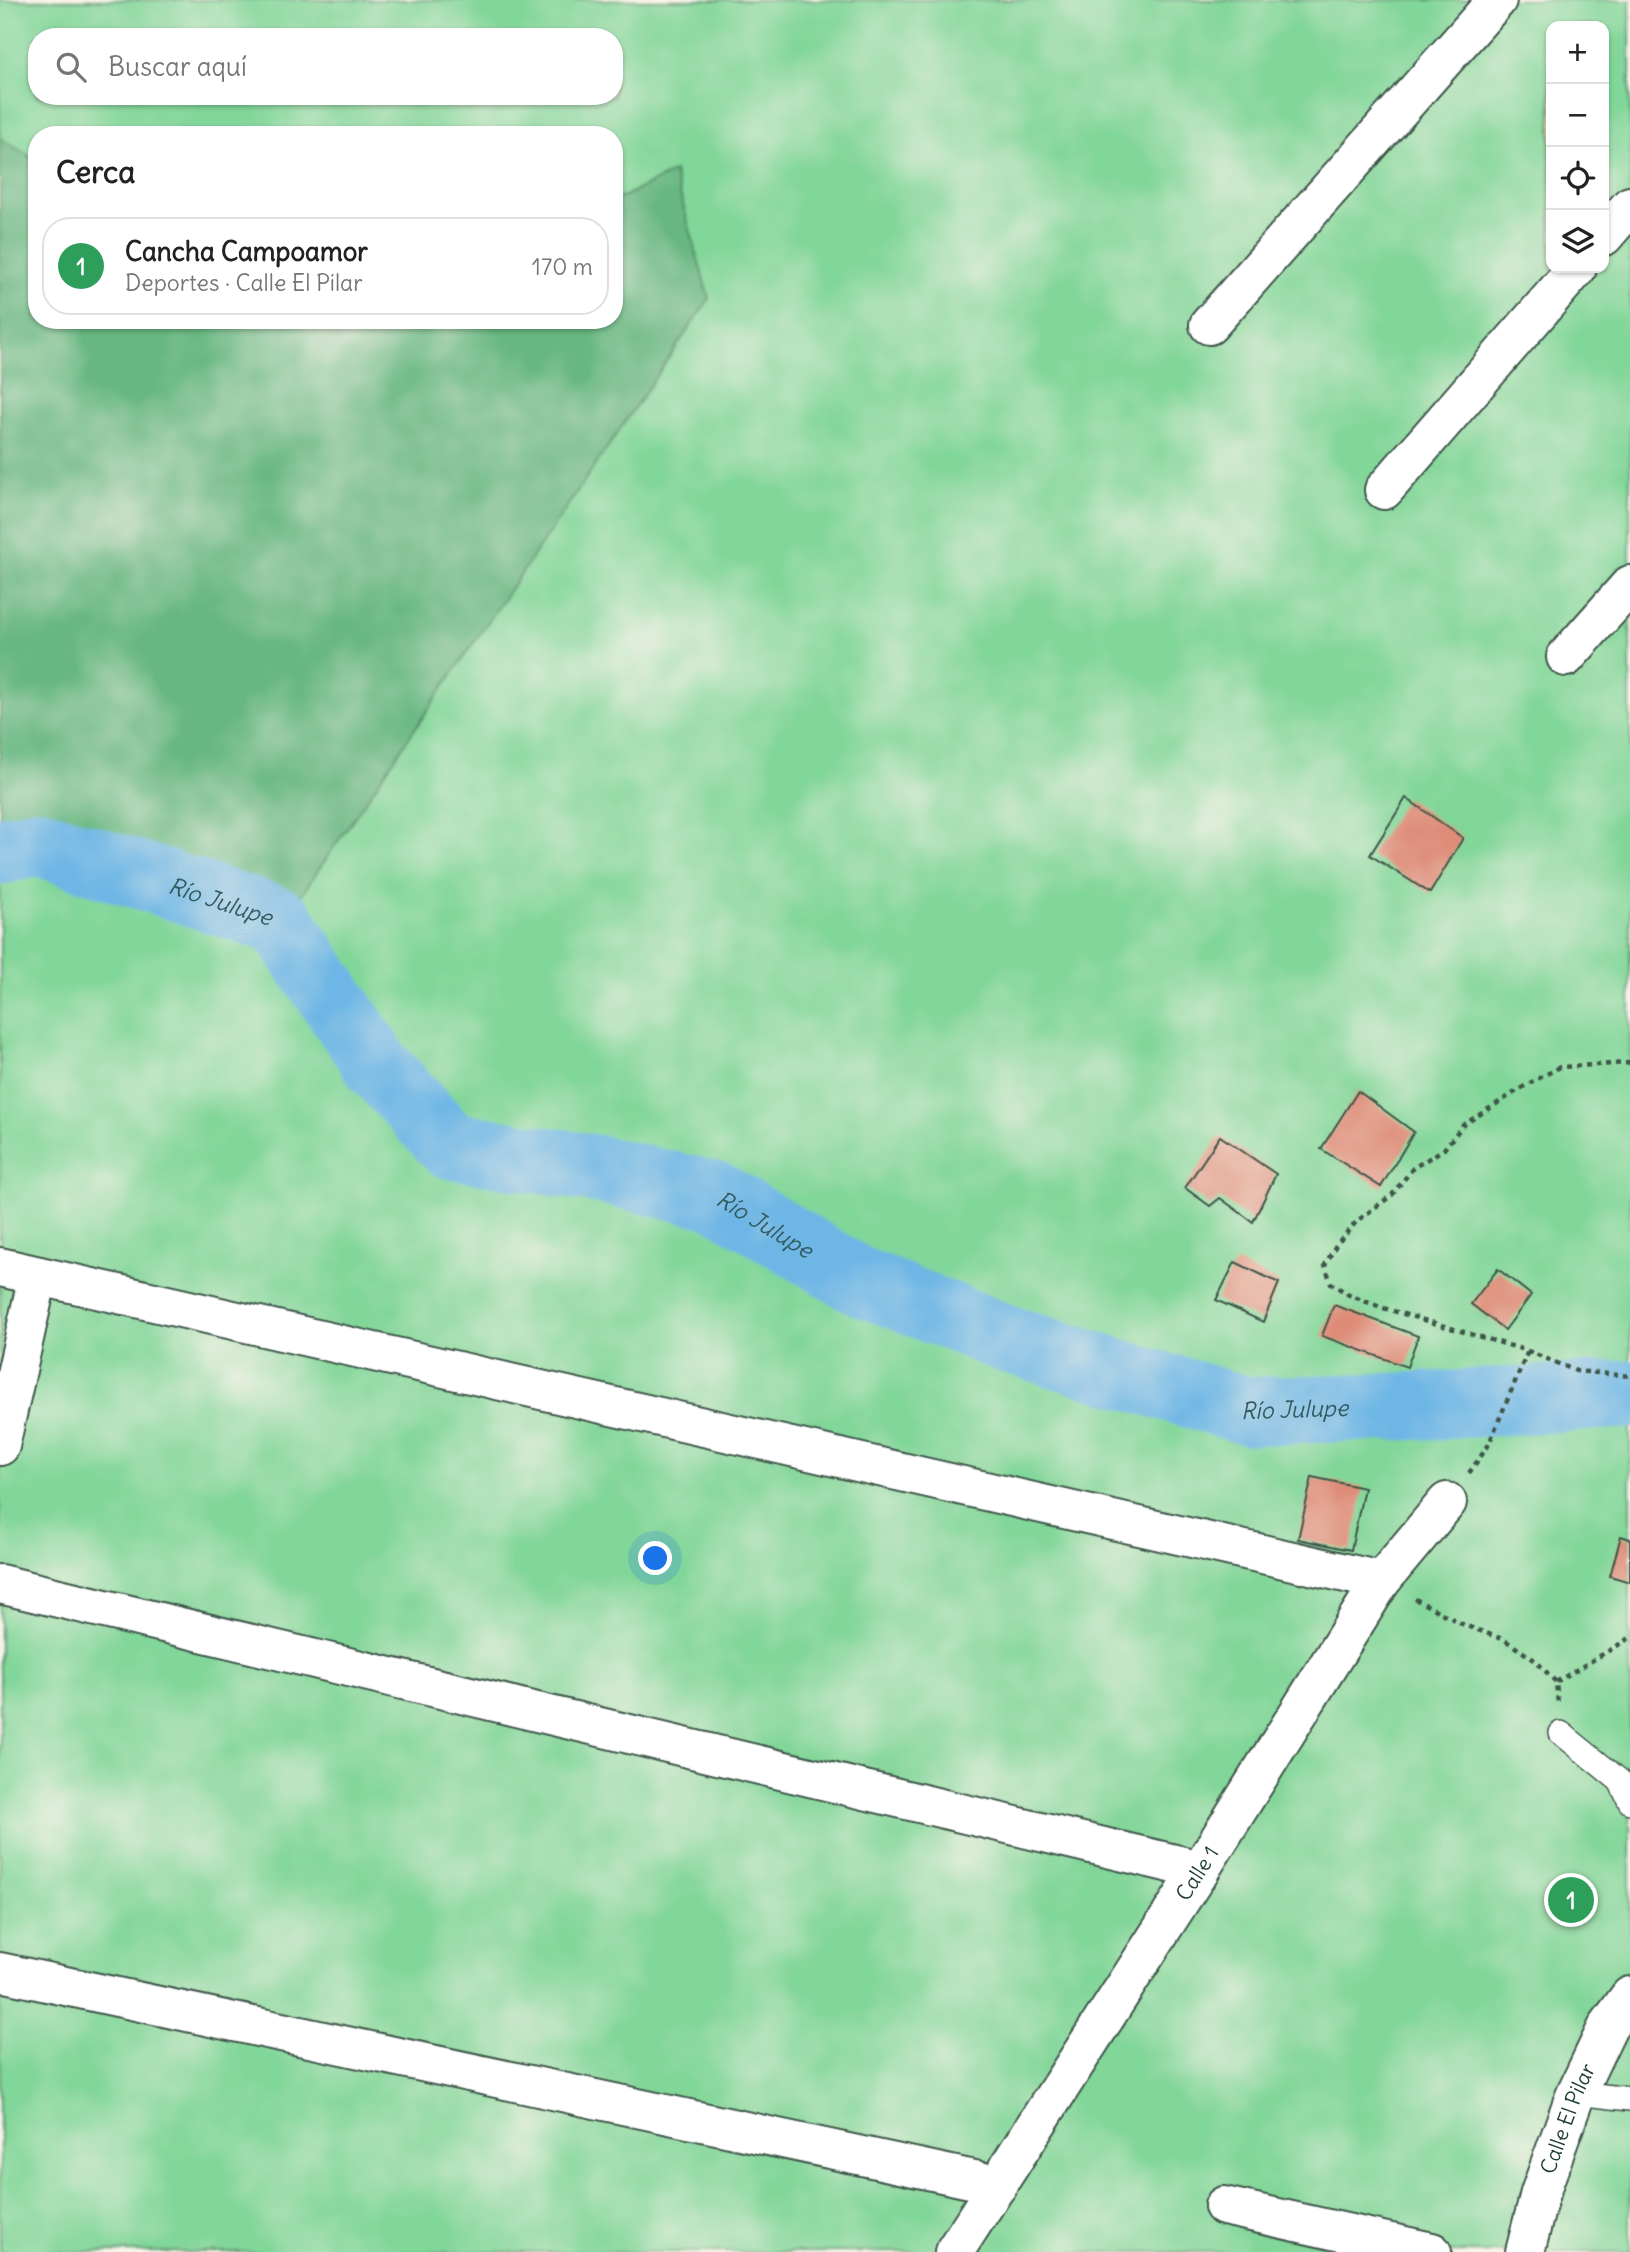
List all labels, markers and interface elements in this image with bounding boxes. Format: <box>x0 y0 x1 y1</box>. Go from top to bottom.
map controls <box>1546 21 1609 273</box>
button: + <box>1546 21 1609 84</box>
search box <box>28 28 623 105</box>
icon: search <box>52 48 90 86</box>
text: Buscar aquí <box>108 50 247 83</box>
button: − <box>1546 84 1609 147</box>
button: locate <box>1546 147 1609 210</box>
text: Cerca <box>56 153 135 191</box>
button: layers <box>1546 210 1609 273</box>
text: Cancha Campoamor <box>125 235 368 268</box>
text: 1 <box>76 252 86 281</box>
text: 170 m <box>532 252 593 281</box>
text: Deportes · Calle El Pilar <box>125 268 363 297</box>
water label: Río Julupe <box>165 871 278 932</box>
water label: Río Julupe <box>711 1184 820 1265</box>
water label: Río Julupe <box>1240 1393 1350 1425</box>
your location <box>638 1541 672 1575</box>
street label: Calle 1 <box>1170 1841 1225 1906</box>
pin: 1 <box>1548 1874 1594 1926</box>
street label: Calle El Pilar <box>1534 2059 1601 2178</box>

